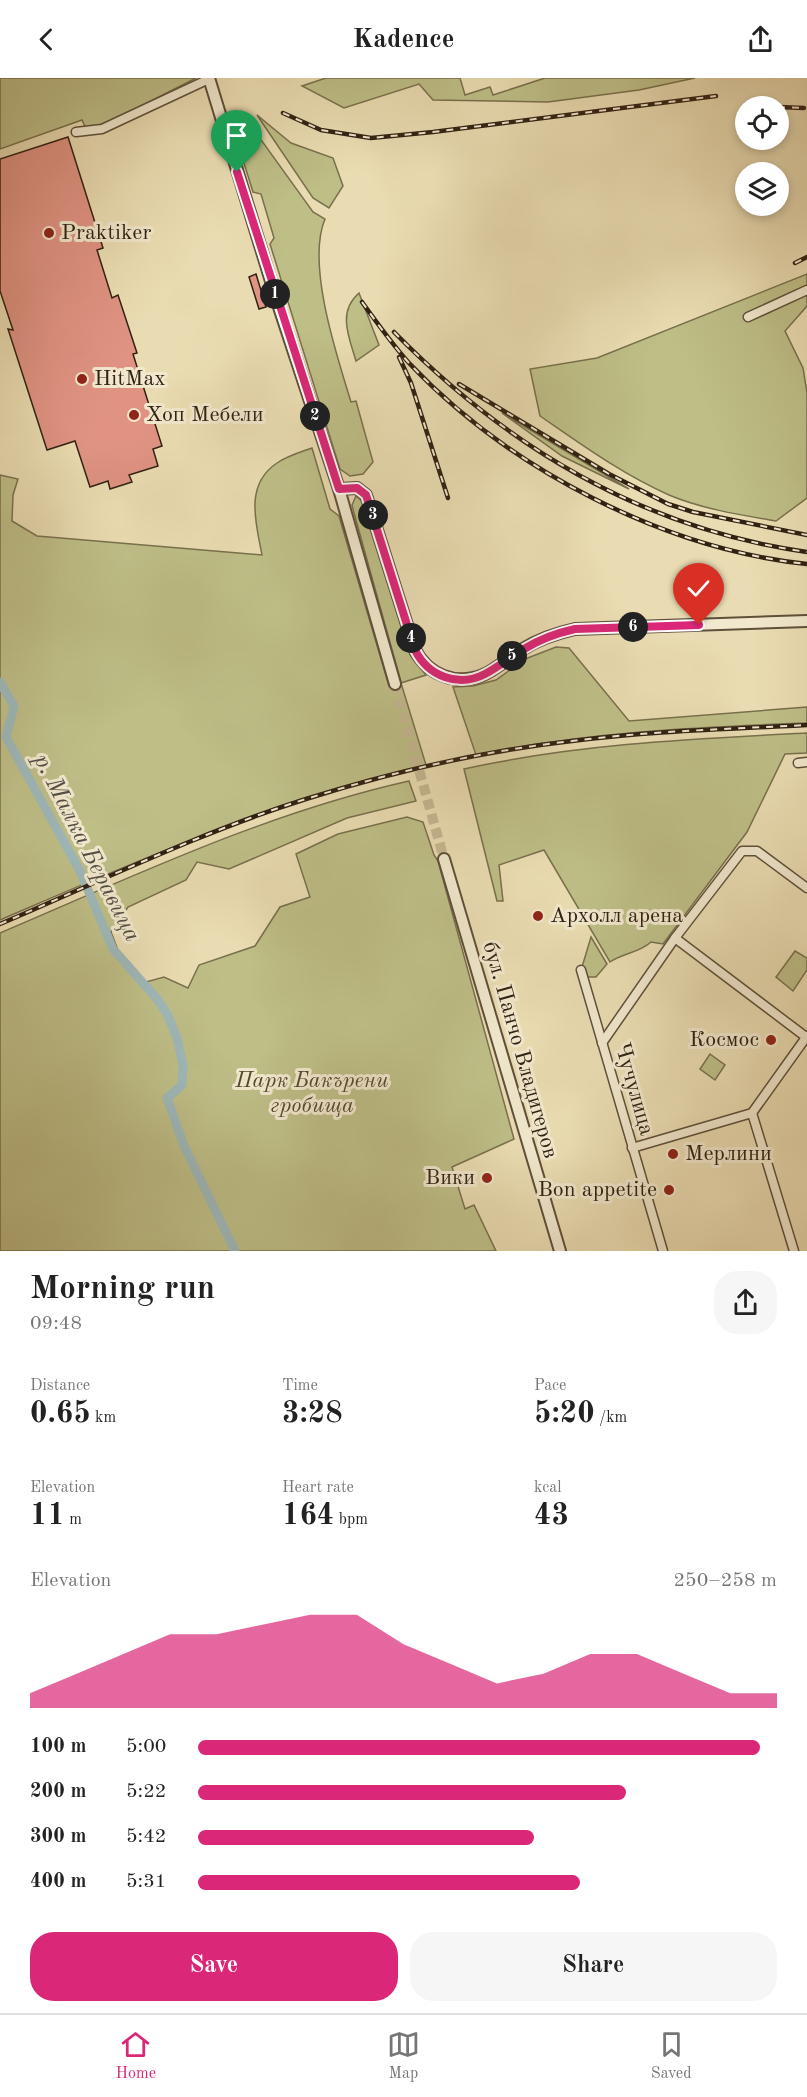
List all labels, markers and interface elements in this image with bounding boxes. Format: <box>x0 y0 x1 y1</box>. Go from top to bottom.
icon: back <box>30 23 63 56</box>
icon: share <box>744 23 777 56</box>
text: Kadence <box>352 26 455 53</box>
map controls <box>735 96 789 216</box>
button: locate <box>735 96 789 150</box>
pin <box>211 110 262 172</box>
icon: arrive <box>220 119 253 152</box>
button: layers <box>735 162 789 216</box>
place label: Praktiker <box>61 222 152 244</box>
marker: Praktiker <box>42 226 56 240</box>
pin: 1 <box>260 279 290 309</box>
text: 1 <box>270 286 280 302</box>
place label: HitMax <box>94 368 166 390</box>
marker: HitMax <box>75 372 89 386</box>
pin: 2 <box>300 401 330 431</box>
place label: Хоп Мебели <box>146 404 264 426</box>
marker: Хоп Мебели <box>127 408 141 422</box>
text: 2 <box>310 408 320 424</box>
pin: 3 <box>358 500 388 530</box>
text: 3 <box>368 507 378 523</box>
pin <box>673 563 724 625</box>
icon: check <box>682 572 715 605</box>
pin: 6 <box>618 612 648 642</box>
text: 6 <box>628 619 638 635</box>
pin: 4 <box>396 623 426 653</box>
text: 4 <box>406 630 416 646</box>
pin: 5 <box>497 641 527 671</box>
text: 5 <box>507 648 517 664</box>
water label: р. Малка Беравица <box>27 748 144 946</box>
place label: Архолл арена <box>550 905 683 927</box>
marker: Архолл арена <box>531 909 545 923</box>
street label: бул. Панчо Владигеров <box>479 939 561 1161</box>
place label: Космос <box>689 1029 759 1051</box>
marker: Космос <box>764 1033 778 1047</box>
street label: Чучулица <box>610 1040 658 1138</box>
park label: Парк Бакърени гробища <box>234 1070 389 1117</box>
place label: Мерлини <box>685 1143 772 1165</box>
marker: Мерлини <box>666 1147 680 1161</box>
place label: Вики <box>425 1167 475 1189</box>
marker: Вики <box>480 1171 494 1185</box>
place label: Bon appetite <box>538 1179 657 1201</box>
marker: Bon appetite <box>662 1183 676 1197</box>
button: share <box>714 1271 777 1334</box>
text: Morning run <box>30 1273 215 1306</box>
text: 09:48 <box>30 1314 82 1334</box>
text: Distance <box>30 1378 90 1394</box>
text: Time <box>282 1378 318 1394</box>
text: Pace <box>534 1378 566 1394</box>
text: 0.65 <box>30 1399 91 1429</box>
text: 3:28 <box>282 1399 343 1429</box>
text: 5:20 <box>534 1399 595 1429</box>
text: km <box>91 1410 116 1426</box>
text: /km <box>595 1410 627 1426</box>
text: Elevation <box>30 1480 95 1496</box>
text: Heart rate <box>282 1480 354 1496</box>
text: kcal <box>534 1480 562 1496</box>
text: 11 <box>30 1501 65 1531</box>
text: 164 <box>282 1501 334 1531</box>
text: 43 <box>534 1501 569 1531</box>
text: m <box>65 1512 82 1528</box>
text: bpm <box>334 1512 368 1528</box>
text: Elevation <box>30 1571 111 1591</box>
text: 250–258 m <box>674 1571 777 1591</box>
text: 100 m <box>30 1737 86 1757</box>
text: 5:00 <box>126 1737 166 1757</box>
text: 200 m <box>30 1782 86 1802</box>
text: 5:22 <box>126 1782 166 1802</box>
text: 300 m <box>30 1827 86 1847</box>
text: 5:42 <box>126 1827 166 1847</box>
text: 400 m <box>30 1872 86 1892</box>
text: 5:31 <box>126 1872 166 1892</box>
button: Save <box>30 1932 398 2001</box>
button: Share <box>410 1932 777 2001</box>
tab: Home <box>115 2028 156 2084</box>
tab: Map <box>387 2028 420 2084</box>
tab: Saved <box>651 2028 692 2084</box>

